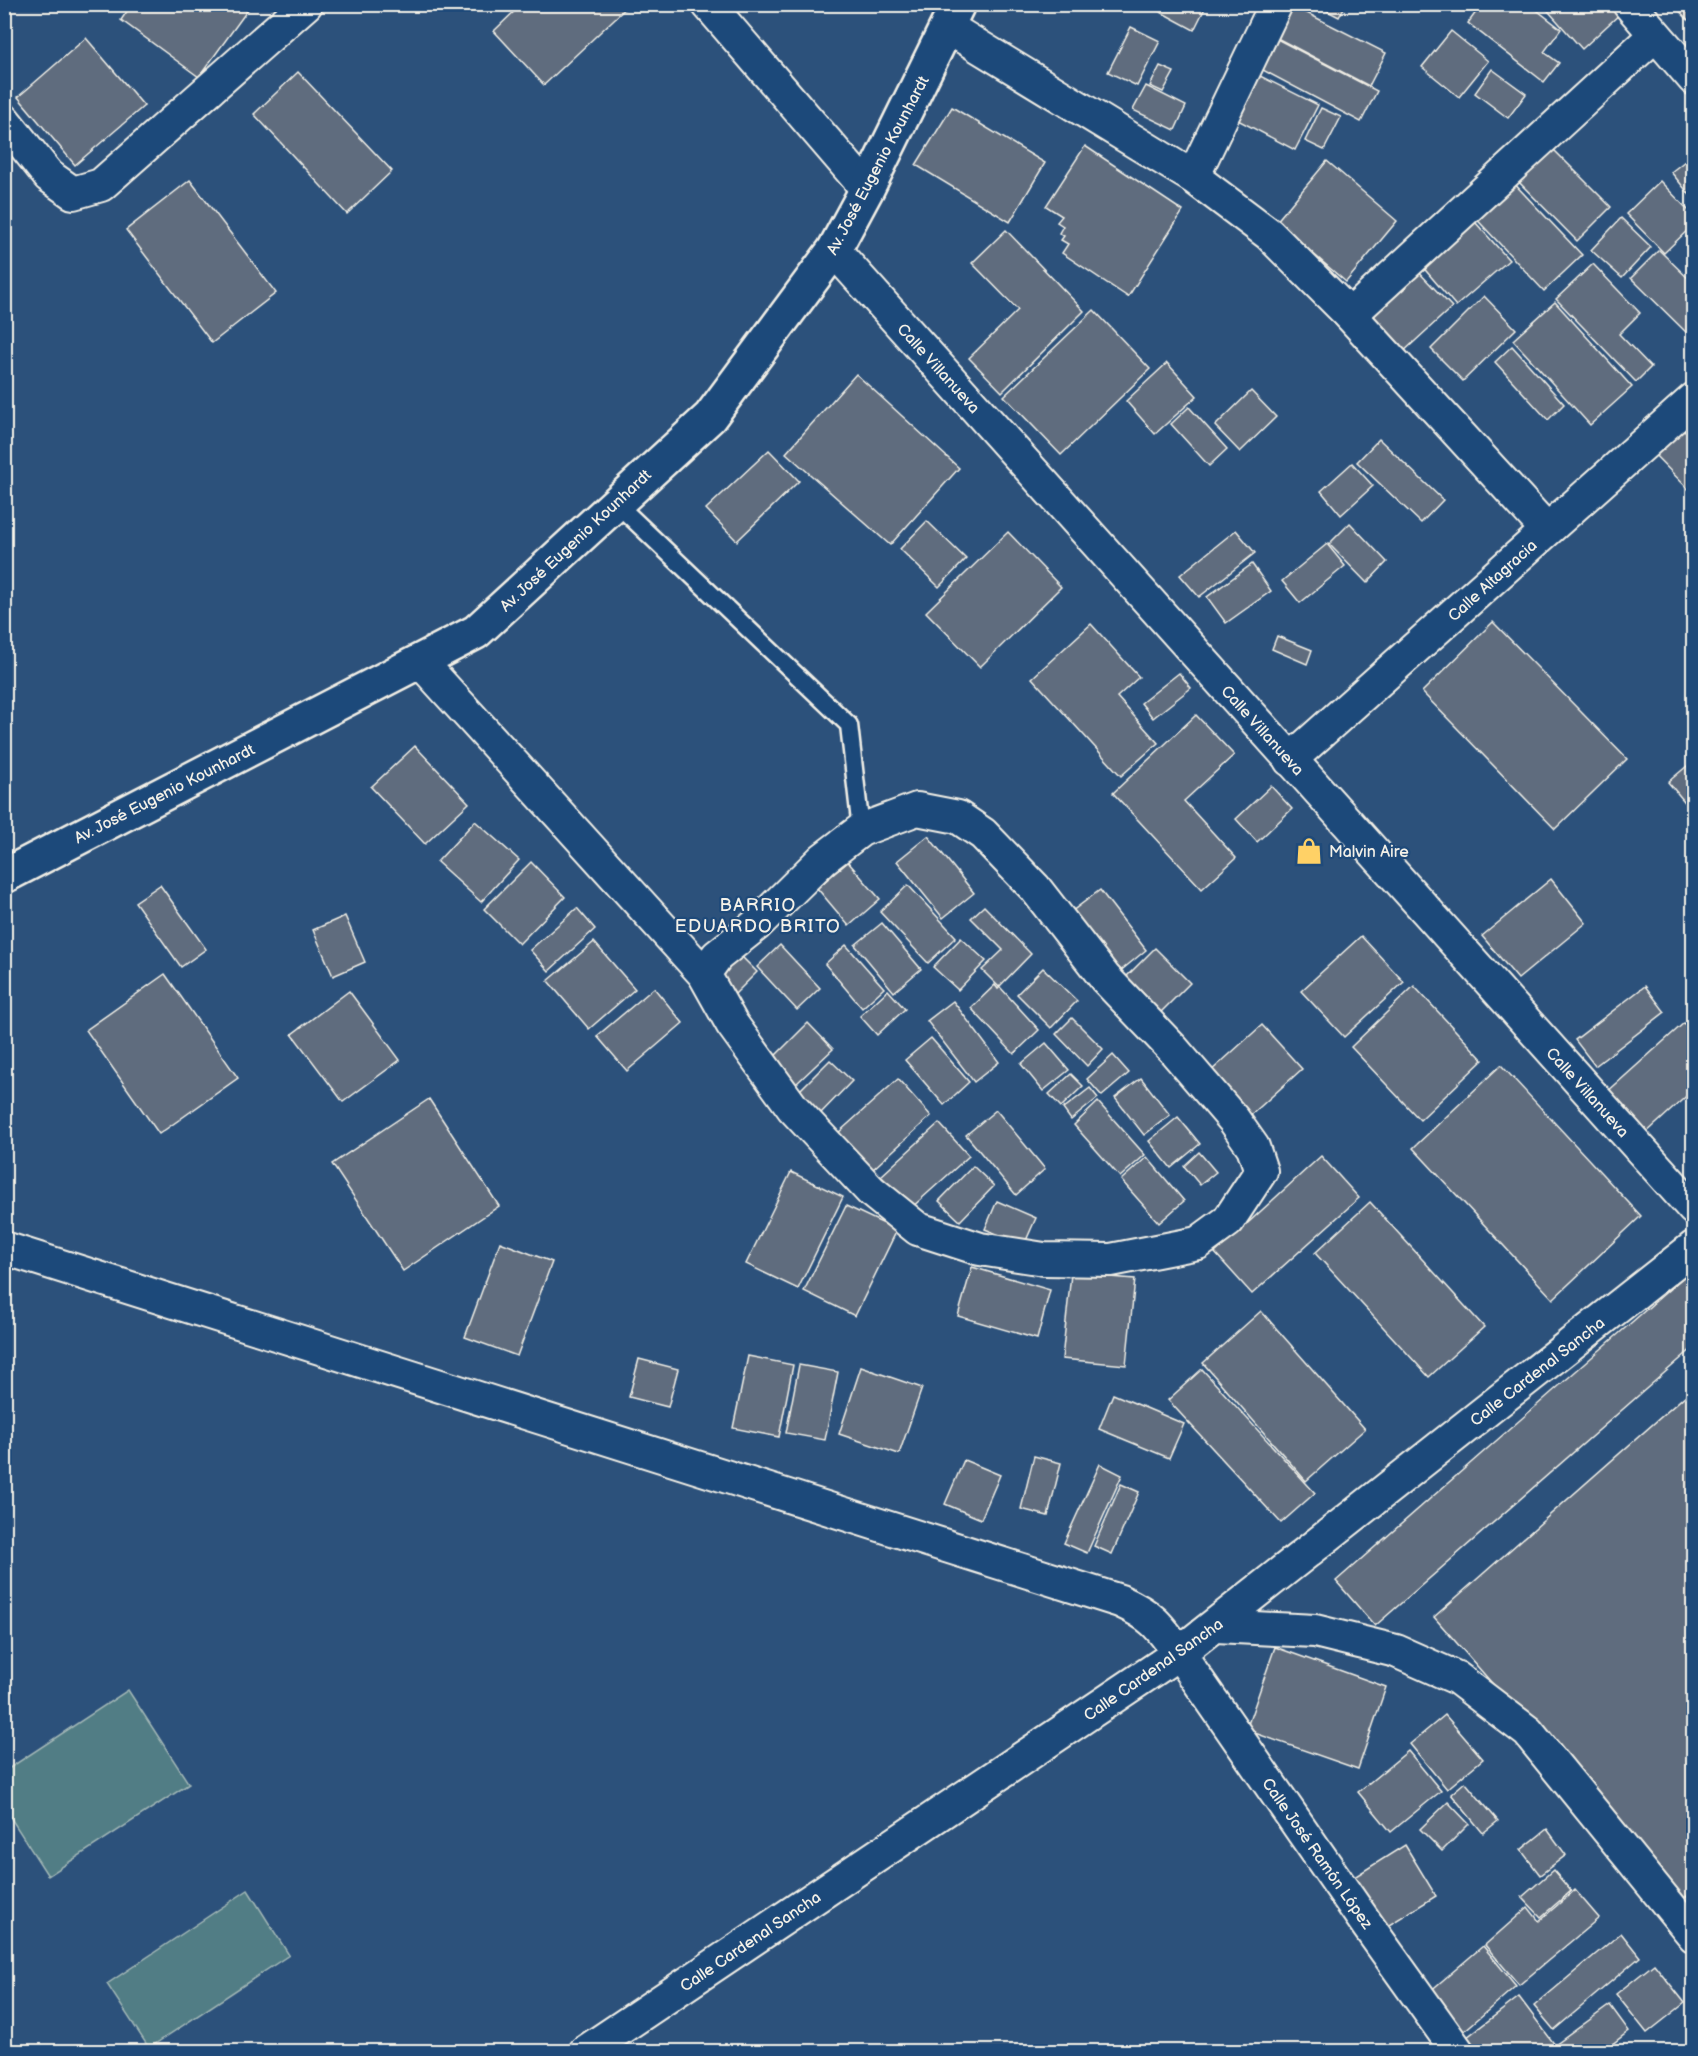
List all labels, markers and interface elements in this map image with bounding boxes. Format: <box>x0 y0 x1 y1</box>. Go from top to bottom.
street label: Av. José Eugenio Kounhardt <box>823 73 934 258</box>
street label: Calle Villanueva <box>893 320 983 418</box>
street label: Av. José Eugenio Kounhardt <box>496 466 656 616</box>
street label: Calle Altagracia <box>1445 536 1541 626</box>
street label: Calle Villanueva <box>1217 682 1307 780</box>
street label: Av. José Eugenio Kounhardt <box>71 740 258 848</box>
shop icon: Malvin Aire <box>1294 836 1324 866</box>
place label: Malvin Aire <box>1329 843 1409 862</box>
district label: BARRIO EDUARDO BRITO <box>675 895 841 937</box>
street label: Calle Villanueva <box>1542 1044 1632 1142</box>
street label: Calle Cardenal Sancha <box>1467 1314 1609 1431</box>
street label: Calle Cardenal Sancha <box>1081 1615 1227 1726</box>
street label: Calle José Ramón López <box>1257 1775 1376 1933</box>
street label: Calle Cardenal Sancha <box>677 1888 825 1996</box>

